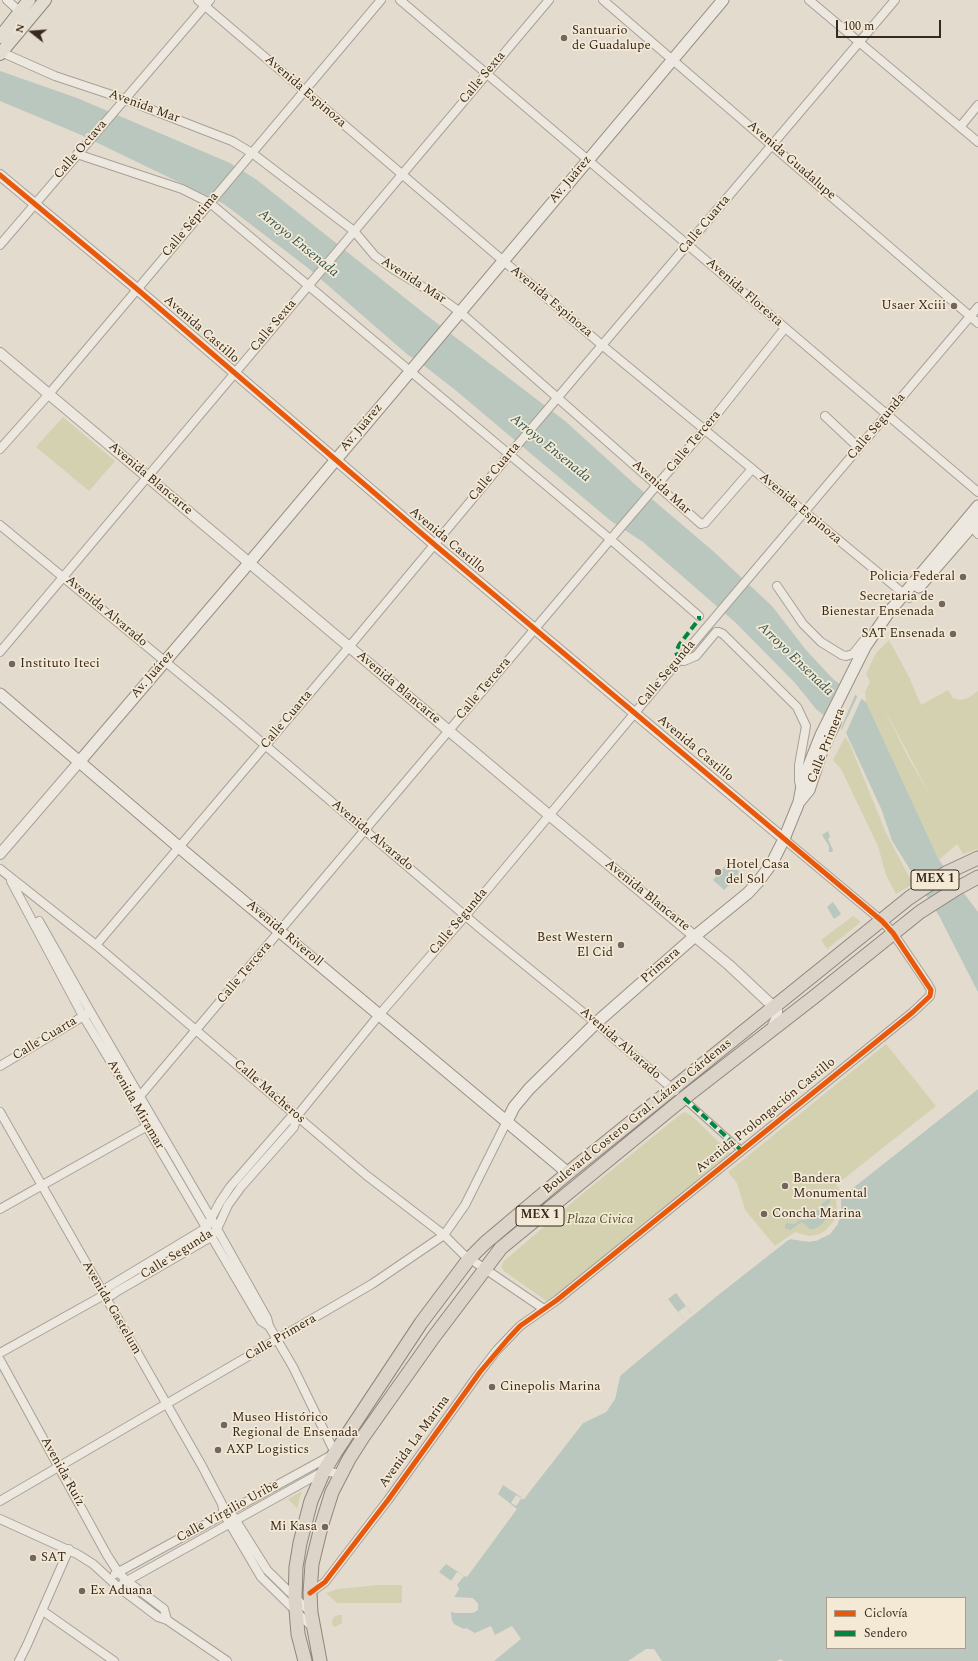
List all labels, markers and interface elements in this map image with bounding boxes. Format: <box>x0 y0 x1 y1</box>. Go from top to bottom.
north arrow <box>12 12 52 52</box>
scale bar <box>838 12 943 38</box>
text: 100 m <box>843 17 874 36</box>
text: N <box>11 22 29 35</box>
place label: Santuario de Guadalupe <box>572 23 651 54</box>
marker: Santuario de Guadalupe <box>559 33 569 43</box>
street label: Calle Sexta <box>457 49 509 107</box>
street label: Avenida Espinoza <box>261 52 349 132</box>
street label: Avenida Mar <box>106 87 182 127</box>
street label: Calle Octava <box>51 117 111 183</box>
street label: Avenida Guadalupe <box>744 118 838 204</box>
street label: Av. Juárez <box>546 153 596 207</box>
street label: Calle Séptima <box>159 189 223 261</box>
street label: Calle Cuarta <box>676 192 734 258</box>
water label: Arroyo Ensenada <box>254 206 342 282</box>
street label: Avenida Mar <box>378 254 448 308</box>
street label: Avenida Floresta <box>702 255 786 331</box>
street label: Avenida Espinoza <box>507 263 595 341</box>
street label: Avenida Castillo <box>160 293 242 367</box>
street label: Calle Sexta <box>248 297 300 355</box>
place label: Usaer Xciii <box>881 298 946 314</box>
marker: Usaer Xciii <box>949 301 959 311</box>
street label: Calle Segunda <box>845 391 909 463</box>
street label: Av. Juárez <box>337 401 387 455</box>
street label: Calle Tercera <box>663 408 725 476</box>
water label: Arroyo Ensenada <box>506 411 594 487</box>
street label: Avenida Blancarte <box>105 439 195 519</box>
street label: Calle Cuarta <box>466 439 524 505</box>
street label: Avenida Mar <box>628 457 694 519</box>
street label: Avenida Espinoza <box>756 470 844 548</box>
street label: Avenida Castillo <box>406 505 488 577</box>
place label: Policia Federal <box>869 569 955 585</box>
marker: Policia Federal <box>958 572 968 582</box>
street label: Avenida Alvarado <box>62 573 150 651</box>
place label: Secretaria de Bienestar Ensenada <box>821 589 934 620</box>
marker: Secretaria de Bienestar Ensenada <box>937 599 947 609</box>
water label: Arroyo Ensenada <box>754 620 836 700</box>
place label: SAT Ensenada <box>861 626 945 642</box>
marker: SAT Ensenada <box>948 629 958 639</box>
street label: Calle Segunda <box>635 638 699 710</box>
street label: Av. Juárez <box>128 648 178 702</box>
street label: Avenida Blancarte <box>353 648 443 728</box>
street label: Calle Tercera <box>453 655 515 723</box>
place label: Instituto Iteci <box>20 656 100 672</box>
marker: Instituto Iteci <box>7 659 17 669</box>
street label: Calle Cuarta <box>258 687 316 753</box>
street label: Calle Primera <box>805 706 849 786</box>
street label: Avenida Castillo <box>654 713 736 785</box>
street label: Avenida Alvarado <box>328 797 416 875</box>
street label: Avenida Blancarte <box>601 857 693 935</box>
place label: Hotel Casa del Sol <box>726 857 789 888</box>
marker: Hotel Casa del Sol <box>713 867 723 877</box>
road number: MEX 1 <box>911 870 959 890</box>
street label: Calle Segunda <box>427 886 491 958</box>
street label: Avenida Riveroll <box>243 897 325 971</box>
place label: Best Western El Cid <box>537 930 613 961</box>
street label: Calle Tercera <box>214 939 276 1007</box>
marker: Best Western El Cid <box>616 940 626 950</box>
street label: Primera <box>638 945 684 987</box>
street label: Avenida Alvarado <box>576 1005 664 1083</box>
street label: Calle Cuarta <box>10 1014 80 1064</box>
street label: Boulevard Costero Gral. Lázaro Cárdenas <box>541 1036 735 1198</box>
street label: Avenida Prolongación Castillo <box>693 1055 839 1177</box>
street label: Avenida Miramar <box>103 1057 167 1153</box>
street label: Calle Macheros <box>230 1057 308 1127</box>
place label: Bandera Monumental <box>793 1171 867 1202</box>
marker: Bandera Monumental <box>780 1181 790 1191</box>
road number: MEX 1 <box>516 1206 564 1226</box>
place label: Concha Marina <box>772 1206 861 1222</box>
marker: Concha Marina <box>759 1209 769 1219</box>
park label: Plaza Civica <box>567 1212 633 1228</box>
street label: Calle Segunda <box>138 1227 216 1283</box>
street label: Avenida Gastelum <box>78 1259 144 1357</box>
street label: Calle Primera <box>243 1311 319 1365</box>
place label: Cinepolis Marina <box>500 1379 600 1395</box>
marker: Cinepolis Marina <box>487 1382 497 1392</box>
street label: Avenida La Marina <box>376 1393 454 1491</box>
place label: Museo Histórico Regional de Ensenada <box>232 1410 358 1441</box>
marker: Museo Histórico Regional de Ensenada <box>219 1420 229 1430</box>
street label: Avenida Ruíz <box>37 1435 87 1509</box>
place label: AXP Logistics <box>226 1442 309 1458</box>
marker: AXP Logistics <box>213 1445 223 1455</box>
street label: Calle Virgilio Uribe <box>174 1477 282 1547</box>
place label: Mi Kasa <box>270 1519 317 1535</box>
marker: Mi Kasa <box>320 1522 330 1532</box>
place label: SAT <box>41 1550 66 1566</box>
marker: SAT <box>28 1553 38 1563</box>
place label: Ex Aduana <box>90 1583 152 1599</box>
marker: Ex Aduana <box>77 1586 87 1596</box>
legend <box>826 1597 966 1649</box>
text: Ciclovía <box>864 1604 908 1623</box>
text: Sendero <box>864 1624 907 1643</box>

